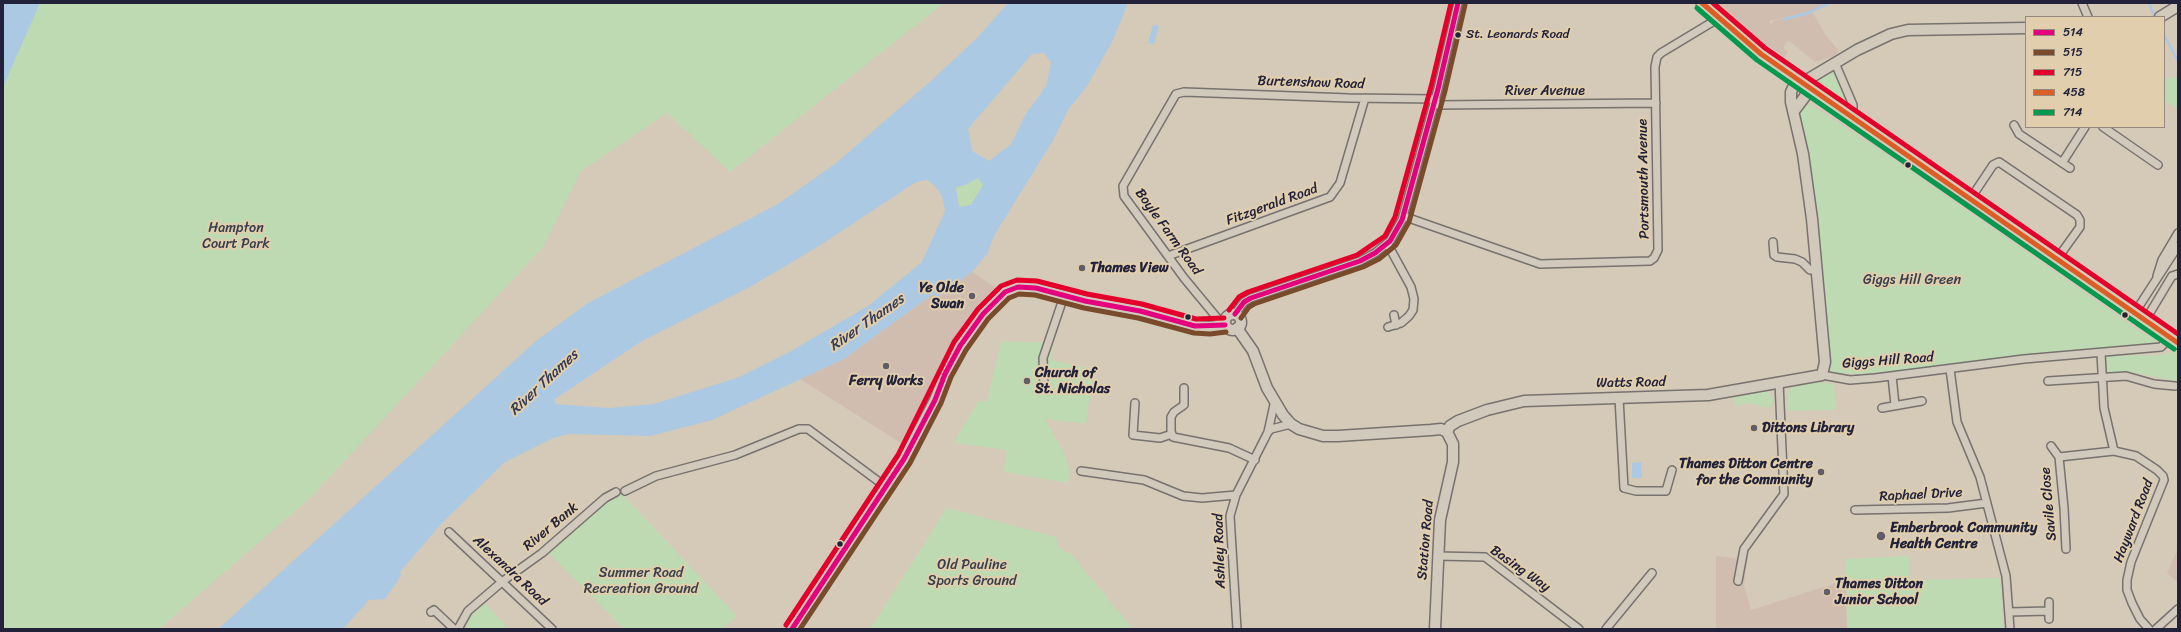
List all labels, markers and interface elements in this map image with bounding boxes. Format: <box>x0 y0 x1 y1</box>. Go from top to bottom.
legend <box>2025 16 2165 128</box>
text: 514 <box>2063 21 2083 43</box>
place label: St. Leonards Road <box>1466 27 1569 43</box>
marker: St. Leonards Road <box>1453 30 1463 40</box>
text: 515 <box>2063 41 2083 63</box>
text: 715 <box>2063 61 2082 83</box>
street label: Burtenshaw Road <box>1257 73 1365 93</box>
text: 458 <box>2063 81 2085 103</box>
street label: River Avenue <box>1505 83 1585 99</box>
text: 714 <box>2063 101 2083 123</box>
street label: Portsmouth Avenue <box>1635 119 1653 239</box>
unlabelled marker <box>1903 160 1913 170</box>
street label: Fitzgerald Road <box>1224 181 1320 229</box>
street label: Boyle Farm Road <box>1131 185 1205 279</box>
park label: Hampton Court Park <box>202 220 270 252</box>
place label: Thames View <box>1090 260 1169 276</box>
marker: Thames View <box>1077 263 1087 273</box>
park label: Giggs Hill Green <box>1863 272 1961 288</box>
place label: Ye Olde Swan <box>919 280 964 312</box>
water label: River Thames <box>826 291 908 355</box>
marker: Ye Olde Swan <box>967 291 977 301</box>
unlabelled marker <box>2120 310 2130 320</box>
unlabelled marker <box>1183 312 1193 322</box>
water label: River Thames <box>506 347 582 419</box>
street label: Giggs Hill Road <box>1842 349 1934 373</box>
marker: Ferry Works <box>881 361 891 371</box>
place label: Church of St. Nicholas <box>1035 365 1110 398</box>
place label: Ferry Works <box>849 373 923 389</box>
street label: Watts Road <box>1596 374 1666 392</box>
marker: Church of St. Nicholas <box>1022 376 1032 386</box>
place label: Dittons Library <box>1762 420 1854 436</box>
marker: Dittons Library <box>1749 423 1759 433</box>
place label: Thames Ditton Centre for the Community <box>1679 456 1813 488</box>
street label: Savile Close <box>2037 466 2061 542</box>
marker: Thames Ditton Centre for the Community <box>1816 467 1826 477</box>
street label: Hayward Road <box>2110 477 2158 565</box>
street label: Raphael Drive <box>1879 484 1963 506</box>
street label: River Bank <box>520 499 582 555</box>
street label: Station Road <box>1414 499 1438 581</box>
street label: Ashley Road <box>1210 513 1230 589</box>
place label: Emberbrook Community Health Centre <box>1890 520 2037 552</box>
marker: Emberbrook Community Health Centre <box>1875 530 1887 542</box>
street label: Alexandra Road <box>469 532 551 610</box>
unlabelled marker <box>835 539 845 549</box>
street label: Basing Way <box>1487 542 1553 596</box>
park label: Old Pauline Sports Ground <box>928 557 1016 590</box>
park label: Summer Road Recreation Ground <box>584 565 698 598</box>
place label: Thames Ditton Junior School <box>1835 576 1923 608</box>
marker: Thames Ditton Junior School <box>1822 587 1832 597</box>

